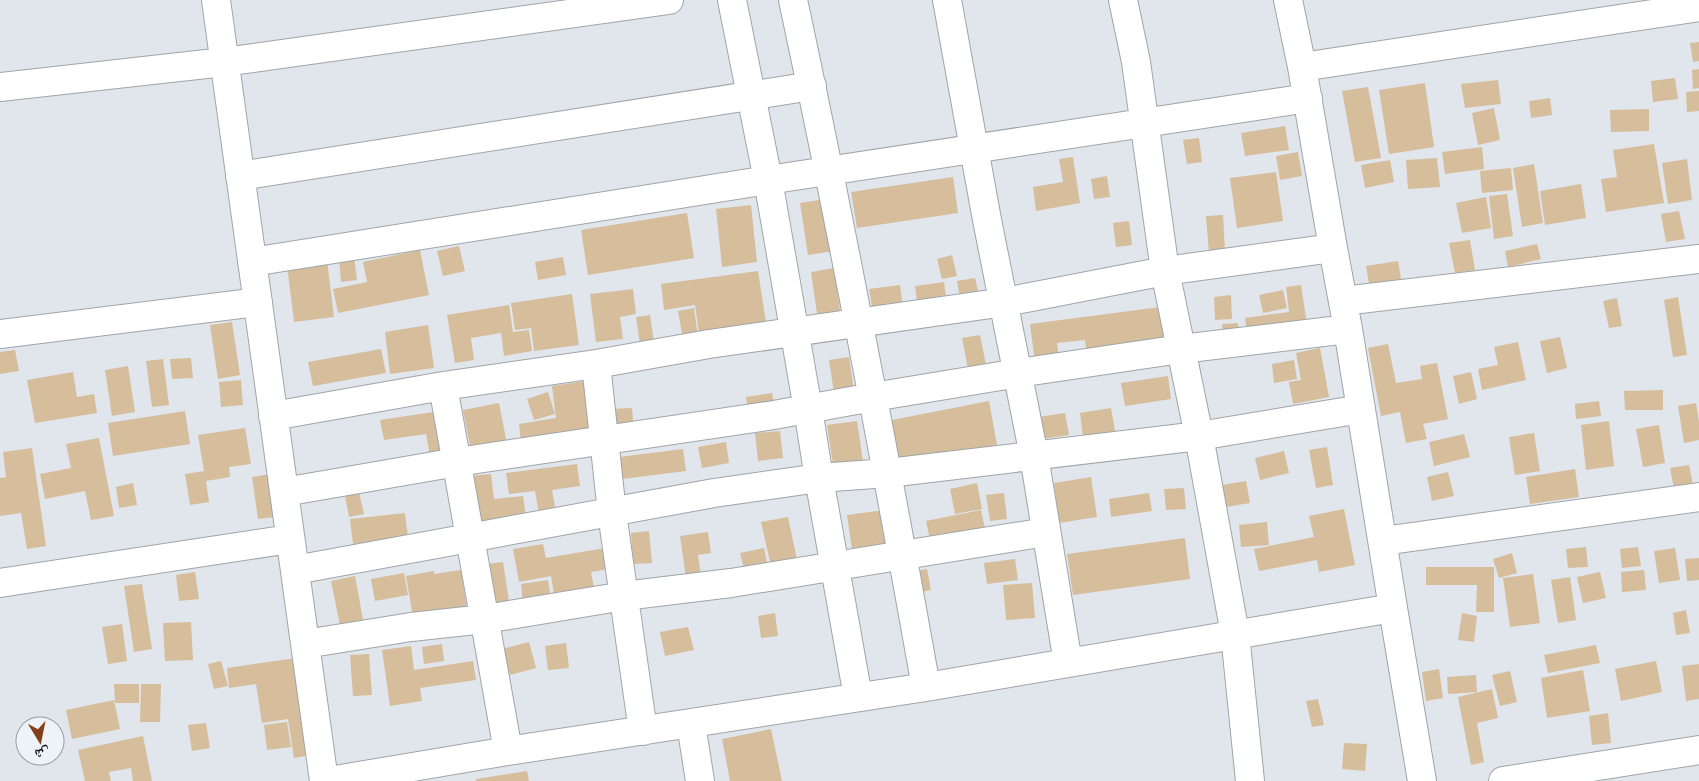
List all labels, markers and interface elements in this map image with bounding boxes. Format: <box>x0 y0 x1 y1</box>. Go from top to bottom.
north arrow <box>15 716 65 766</box>
text: ش <box>33 744 51 764</box>

